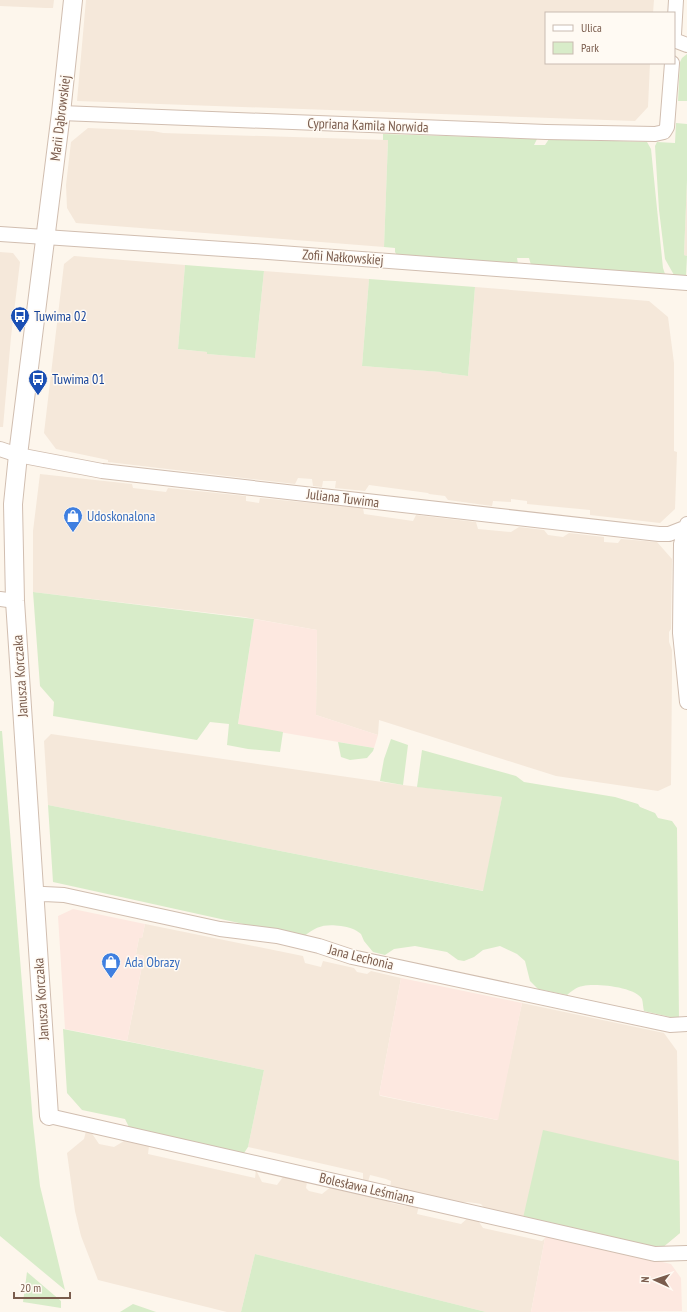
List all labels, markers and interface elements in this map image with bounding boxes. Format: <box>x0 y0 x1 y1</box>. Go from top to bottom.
legend <box>545 12 675 64</box>
text: Ulica <box>581 20 602 35</box>
text: Park <box>581 40 599 55</box>
street label: Marii Dąbrowskiej <box>46 74 74 162</box>
street label: Cypriana Kamila Norwida <box>307 114 429 136</box>
street label: Zofii Nałkowskiej <box>302 245 384 269</box>
bus stop icon: Tuwima 02 <box>9 305 31 333</box>
place label: Tuwima 02 <box>34 307 87 325</box>
bus stop icon: Tuwima 01 <box>27 368 49 396</box>
place label: Tuwima 01 <box>52 370 105 388</box>
street label: Juliana Tuwima <box>305 485 380 511</box>
shop icon: Udoskonalona <box>62 505 84 533</box>
place label: Udoskonalona <box>87 507 155 525</box>
street label: Janusza Korczaka <box>8 634 32 719</box>
street label: Jana Lechonia <box>326 940 395 974</box>
shop icon: Ada Obrazy <box>100 951 122 979</box>
place label: Ada Obrazy <box>125 953 180 971</box>
street label: Janusza Korczaka <box>29 957 53 1042</box>
street label: Bolesława Leśmiana <box>318 1168 416 1208</box>
north arrow <box>635 1260 675 1300</box>
scale bar <box>14 1274 70 1300</box>
text: N <box>638 1276 652 1283</box>
text: 20 m <box>20 1280 41 1295</box>

